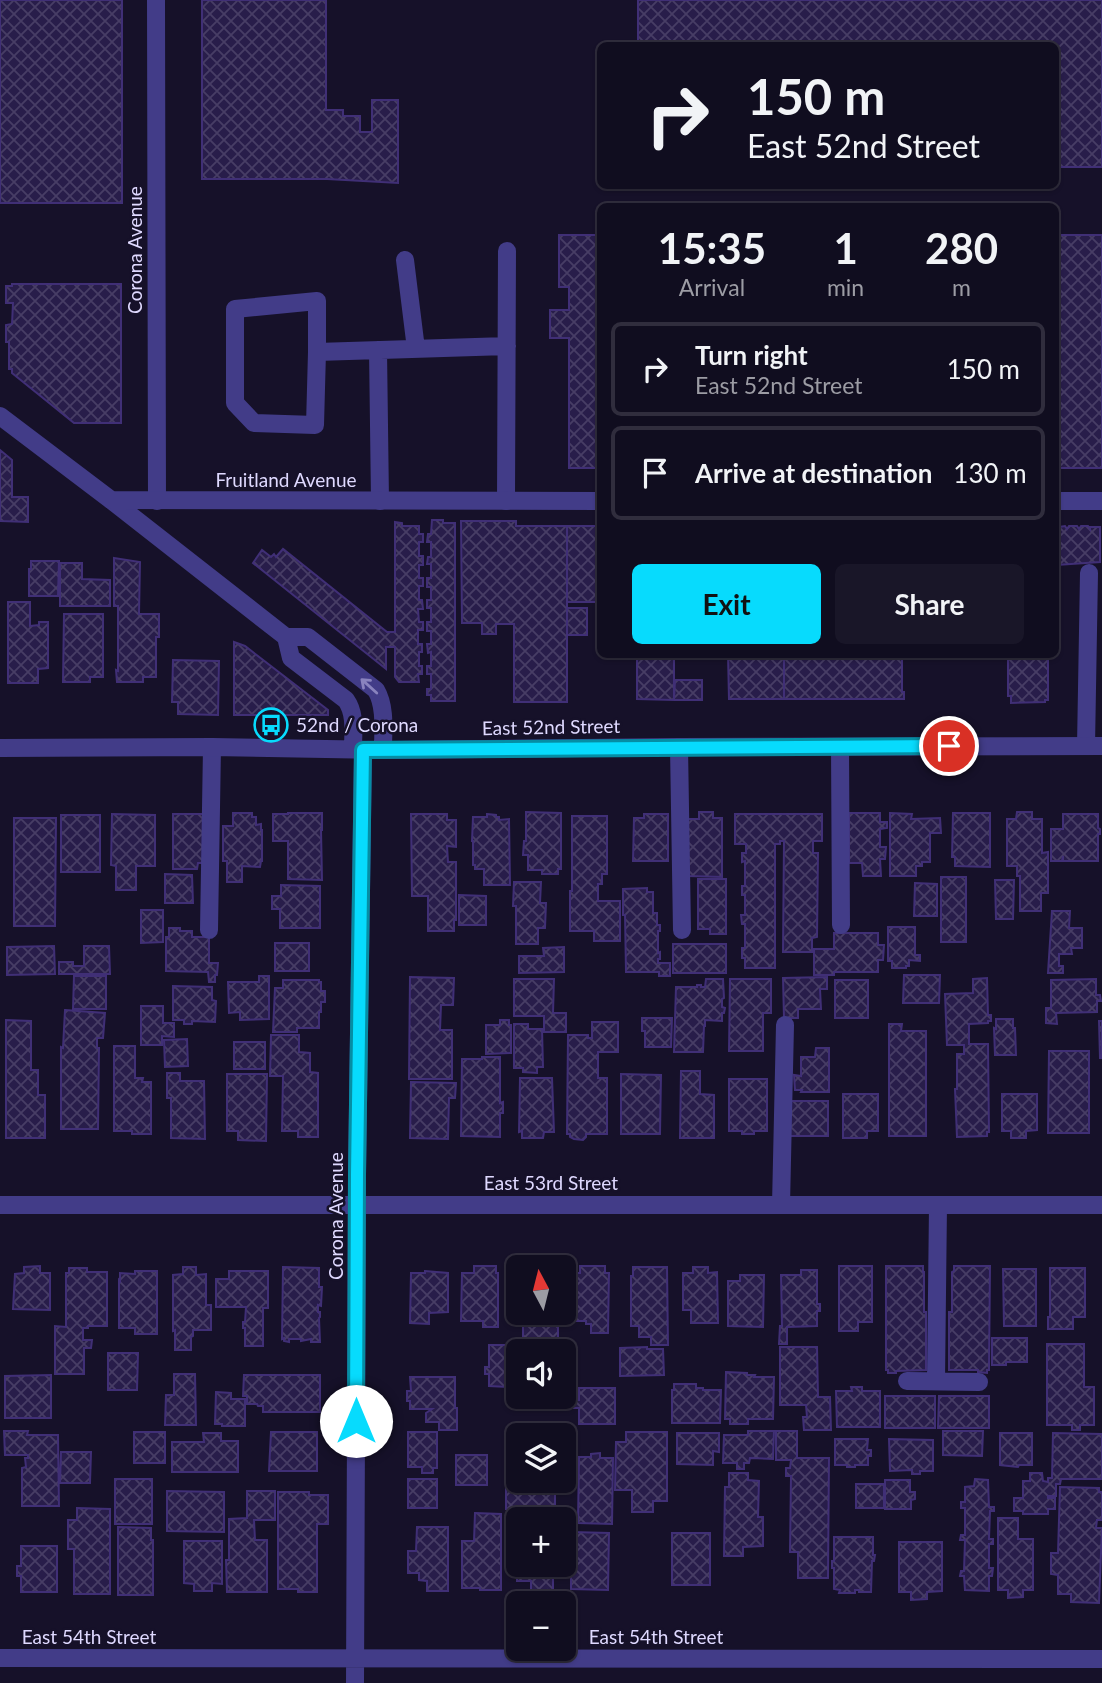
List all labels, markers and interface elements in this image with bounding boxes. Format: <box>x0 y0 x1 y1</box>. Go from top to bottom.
text: 150 m <box>747 67 885 125</box>
icon: right <box>632 70 723 161</box>
text: East 52nd Street <box>747 126 980 165</box>
street label: Corona Avenue <box>123 186 146 314</box>
text: 15:35 <box>658 223 766 273</box>
text: 1 <box>833 223 858 273</box>
text: 280 <box>925 223 998 273</box>
text: Arrival <box>679 273 745 301</box>
text: min <box>827 273 864 301</box>
text: m <box>952 273 971 301</box>
text: Turn right <box>695 339 808 371</box>
icon: right <box>636 350 674 388</box>
text: 150 m <box>947 353 1020 385</box>
text: East 52nd Street <box>695 371 863 399</box>
icon: arrive <box>636 454 674 492</box>
text: Arrive at destination <box>695 457 932 489</box>
text: 130 m <box>953 457 1027 489</box>
street label: Fruitland Avenue <box>215 468 357 491</box>
button: Exit <box>632 564 821 644</box>
button: Share <box>835 564 1024 644</box>
one-way arrow <box>360 678 378 694</box>
bus stop icon: 52nd / Corona <box>252 706 290 744</box>
place label: 52nd / Corona <box>296 713 418 736</box>
street label: East 52nd Street <box>482 714 621 739</box>
pin <box>919 716 979 776</box>
icon: arrive <box>930 727 968 765</box>
street label: Corona Avenue <box>324 1152 347 1280</box>
street label: East 53rd Street <box>484 1171 618 1194</box>
north arrow <box>506 1255 576 1325</box>
map controls <box>506 1255 576 1661</box>
button: sound <box>506 1339 576 1409</box>
position arrow <box>319 1384 393 1458</box>
button: layers <box>506 1423 576 1493</box>
button: + <box>506 1507 576 1577</box>
button: − <box>506 1591 576 1661</box>
street label: East 54th Street <box>22 1625 156 1648</box>
street label: East 54th Street <box>589 1625 723 1648</box>

